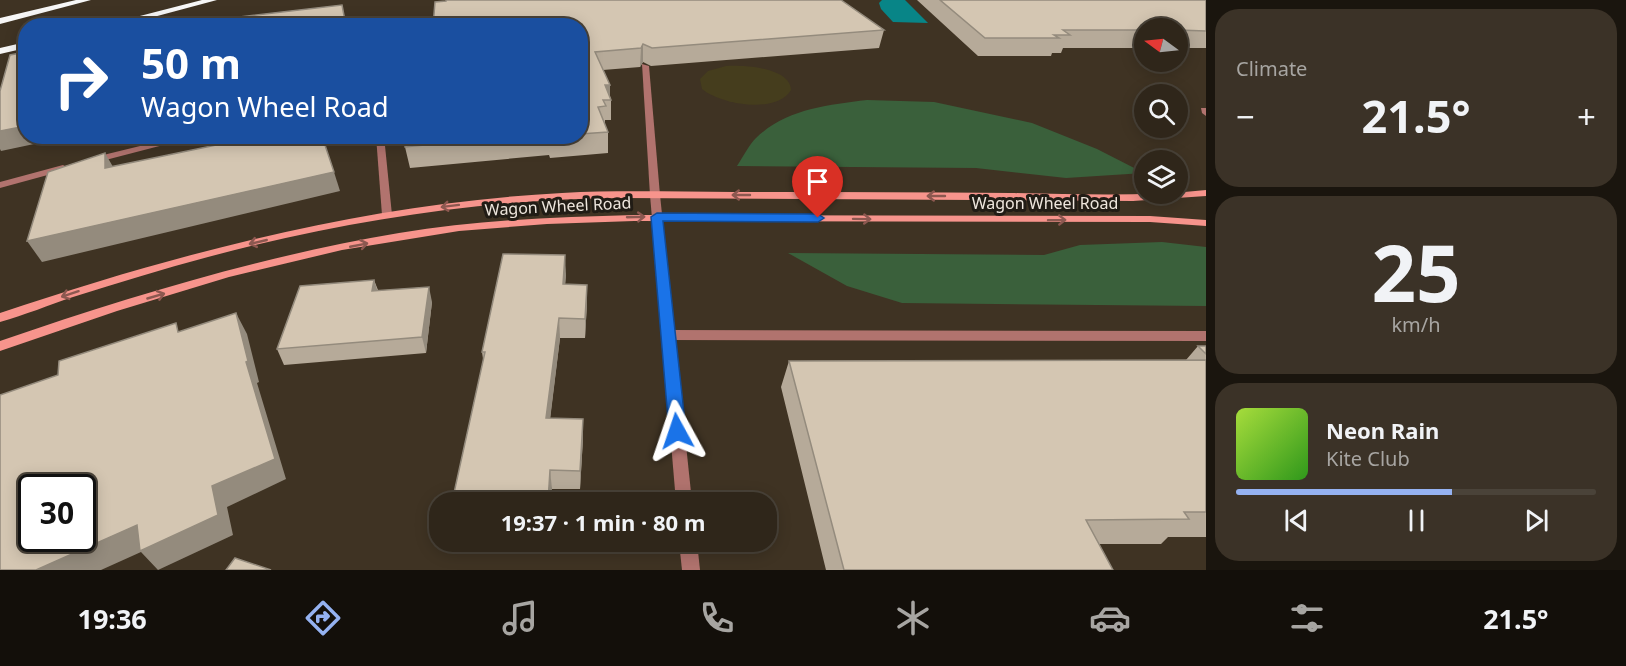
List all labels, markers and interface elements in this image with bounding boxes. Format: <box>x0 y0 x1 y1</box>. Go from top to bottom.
north arrow <box>1134 18 1188 72</box>
map controls <box>1134 18 1188 204</box>
text: 50 m <box>141 34 241 91</box>
icon: right <box>42 42 120 120</box>
text: Climate <box>1236 55 1307 82</box>
button: search <box>1134 84 1188 138</box>
text: 21.5° <box>1362 85 1470 146</box>
text: Wagon Wheel Road <box>141 88 388 125</box>
text: − <box>1236 94 1255 139</box>
text: + <box>1577 94 1596 139</box>
button: layers <box>1134 150 1188 204</box>
pin <box>792 156 843 218</box>
icon: arrive <box>801 165 834 198</box>
one-way arrow <box>732 189 752 201</box>
one-way arrow <box>927 190 947 202</box>
street label: Wagon Wheel Road <box>484 191 632 221</box>
street label: Wagon Wheel Road <box>972 192 1118 214</box>
one-way arrow <box>440 201 460 212</box>
one-way arrow <box>625 212 645 223</box>
one-way arrow <box>852 213 872 224</box>
one-way arrow <box>1047 214 1067 226</box>
text: 25 <box>1371 219 1461 325</box>
one-way arrow <box>249 236 268 248</box>
one-way arrow <box>348 239 368 250</box>
one-way arrow <box>61 290 80 301</box>
one-way arrow <box>146 290 165 301</box>
text: km/h <box>1391 311 1441 338</box>
position arrow <box>645 399 709 463</box>
text: Neon Rain <box>1326 415 1439 445</box>
text: Kite Club <box>1326 445 1410 472</box>
speed limit sign: 30 <box>18 474 96 552</box>
icon: previous <box>1280 504 1313 537</box>
icon: pause <box>1400 504 1433 537</box>
icon: next <box>1520 504 1553 537</box>
text: 19:37 · 1 min · 80 m <box>501 507 705 537</box>
icon: directions <box>302 597 344 639</box>
icon: music <box>499 597 541 639</box>
icon: phone <box>696 597 738 639</box>
icon: climate <box>892 597 934 639</box>
icon: car <box>1089 597 1131 639</box>
icon: filters <box>1286 597 1328 639</box>
text: 19:36 <box>77 600 147 637</box>
text: 21.5° <box>1483 600 1549 637</box>

